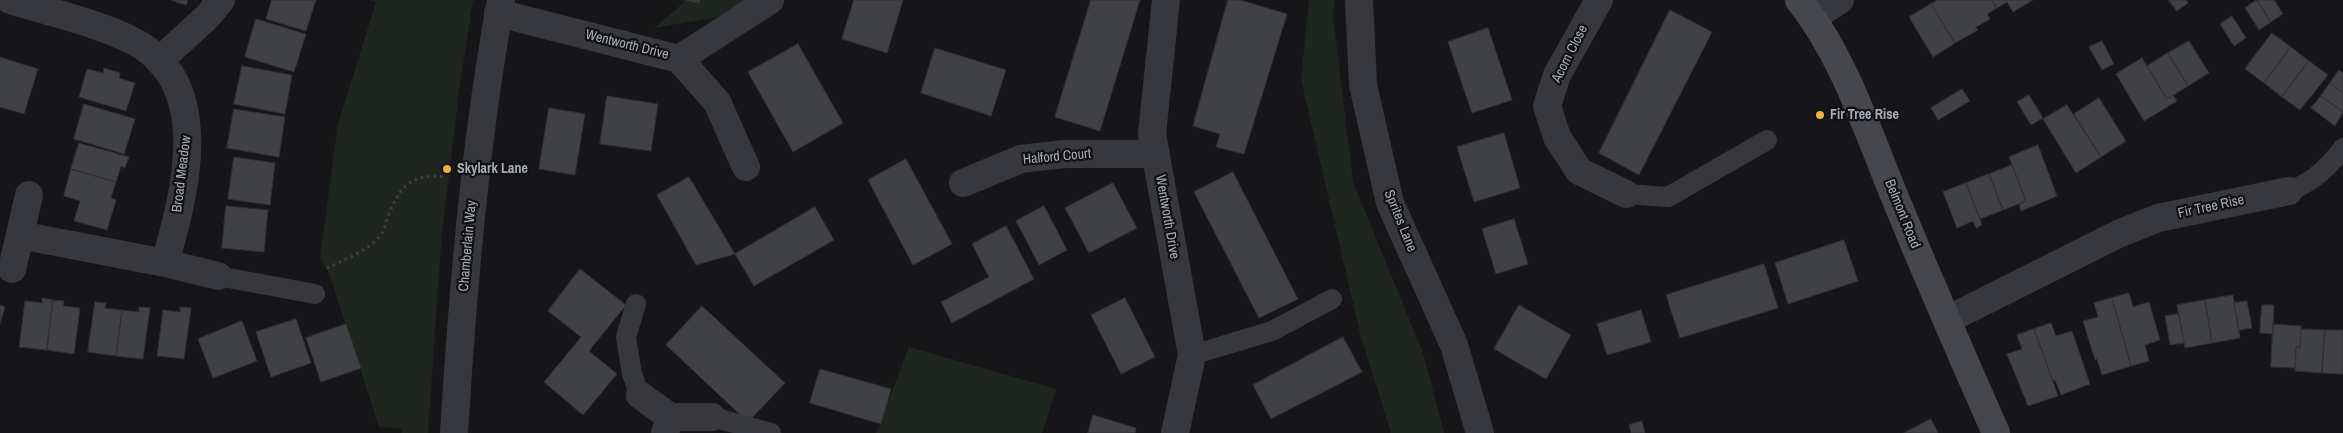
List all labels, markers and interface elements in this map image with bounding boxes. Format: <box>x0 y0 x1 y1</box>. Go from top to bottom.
street label: Acorn Close <box>1548 22 1592 86</box>
street label: Wentworth Drive <box>584 27 670 63</box>
place label: Fir Tree Rise <box>1830 107 1899 123</box>
marker: Fir Tree Rise <box>1814 109 1826 121</box>
street label: Broad Meadow <box>169 135 195 213</box>
street label: Halford Court <box>1022 146 1092 168</box>
place label: Skylark Lane <box>457 161 528 177</box>
marker: Skylark Lane <box>441 163 453 175</box>
street label: Wentworth Drive <box>1151 174 1183 260</box>
street label: Belmont Road <box>1881 177 1923 251</box>
street label: Sprites Lane <box>1380 188 1420 254</box>
street label: Fir Tree Rise <box>2176 192 2246 222</box>
street label: Chamberlain Way <box>456 200 480 292</box>

